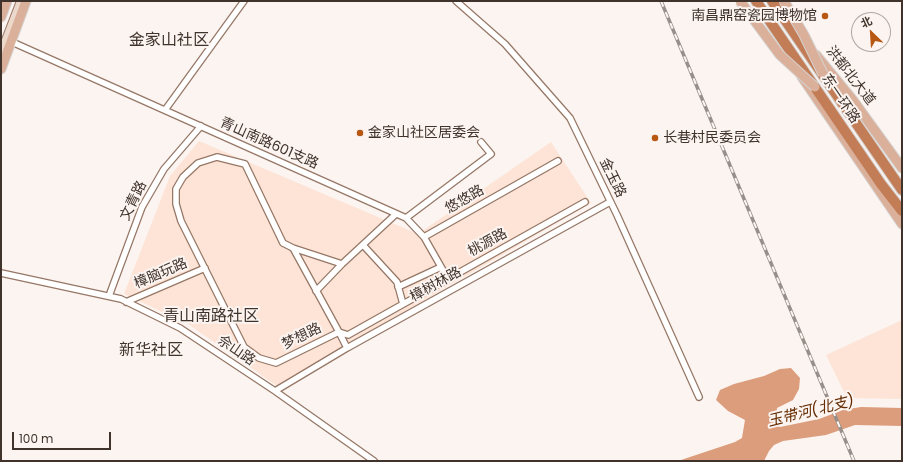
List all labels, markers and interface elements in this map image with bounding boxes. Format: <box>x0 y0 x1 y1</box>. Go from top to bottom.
place label: 南昌鼎窑瓷园博物馆 <box>691 8 817 24</box>
marker: 南昌鼎窑瓷园博物馆 <box>820 11 830 21</box>
north arrow <box>851 12 891 52</box>
text: 北 <box>858 12 875 32</box>
district label: 金家山社区 <box>129 31 209 51</box>
street label: 洪都北大道 <box>822 43 878 109</box>
street label: 东一环路 <box>817 71 863 127</box>
street label: 青山南路601支路 <box>217 115 321 173</box>
place label: 金家山社区居委会 <box>368 125 480 141</box>
marker: 金家山社区居委会 <box>355 128 365 138</box>
place label: 长巷村民委员会 <box>663 130 761 146</box>
marker: 长巷村民委员会 <box>650 133 660 143</box>
street label: 金玉路 <box>595 155 629 201</box>
street label: 文青路 <box>117 178 151 224</box>
street label: 悠悠路 <box>443 182 487 218</box>
street label: 桃源路 <box>466 225 510 261</box>
street label: 樟脑玩路 <box>132 255 190 293</box>
street label: 樟树林路 <box>407 264 465 306</box>
district label: 青山南路社区 <box>163 307 259 327</box>
street label: 梦想路 <box>279 320 325 354</box>
street label: 佘山路 <box>214 332 258 370</box>
district label: 新华社区 <box>119 341 183 361</box>
water label: 玉带河(北支) <box>766 393 856 431</box>
scale bar <box>14 424 113 450</box>
text: 100 m <box>19 430 53 447</box>

